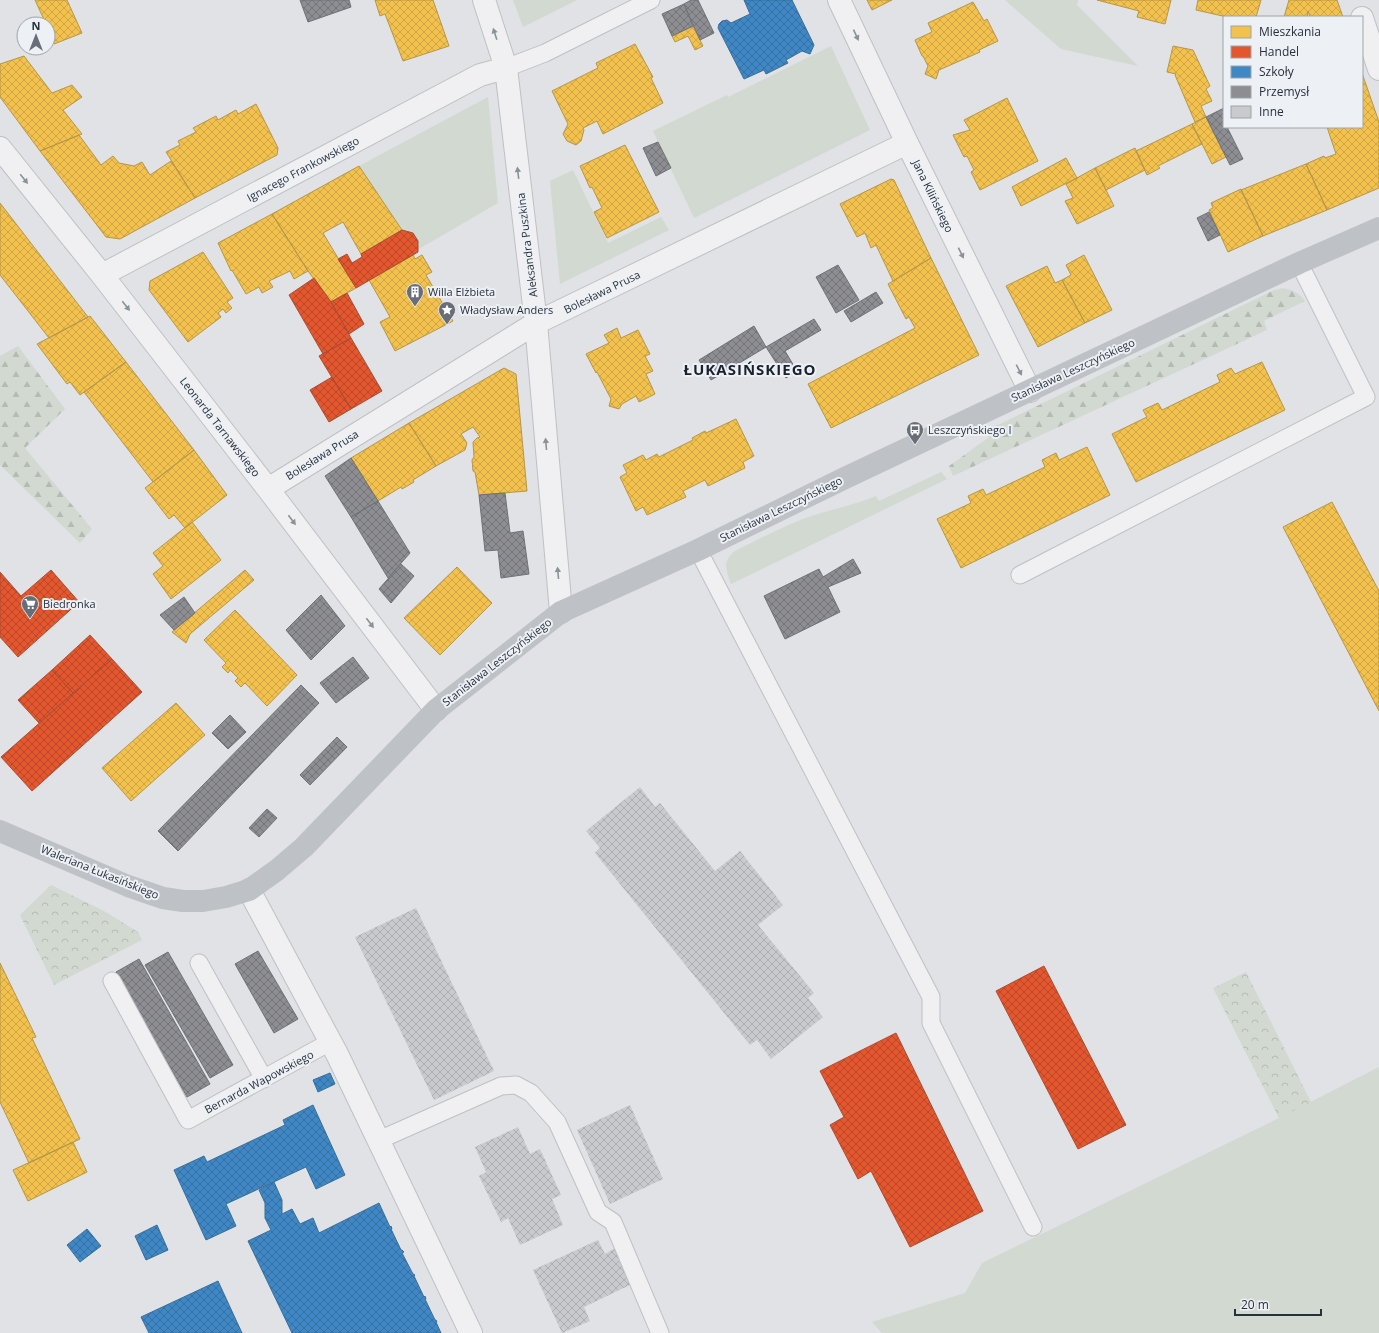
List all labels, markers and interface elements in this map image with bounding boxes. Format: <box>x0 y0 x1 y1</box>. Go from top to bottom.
north arrow <box>16 16 56 56</box>
legend <box>1223 16 1363 128</box>
text: N <box>32 18 40 33</box>
text: Mieszkania <box>1259 23 1321 40</box>
one-way arrow <box>492 28 498 40</box>
one-way arrow <box>853 30 859 41</box>
text: Handel <box>1259 43 1299 60</box>
text: Szkoły <box>1259 63 1295 80</box>
text: Przemysł <box>1259 83 1310 100</box>
text: Inne <box>1259 103 1284 120</box>
street label: Ignacego Frankowskiego <box>244 132 362 205</box>
street label: Jana Kilińskiego <box>909 156 958 235</box>
one-way arrow <box>515 167 522 179</box>
one-way arrow <box>20 173 29 184</box>
street label: Aleksandra Puszkina <box>513 192 540 298</box>
one-way arrow <box>958 247 964 259</box>
street label: Bolesława Prusa <box>561 267 643 317</box>
building icon: Willa Elżbieta <box>405 282 425 307</box>
place label: Willa Elżbieta <box>428 284 495 299</box>
one-way arrow <box>121 300 130 311</box>
place icon: Władysław Anders <box>437 300 457 325</box>
place label: Władysław Anders <box>460 302 553 317</box>
street label: Stanisława Leszczyńskiego <box>1009 334 1137 405</box>
district label: ŁUKASIŃSKIEGO <box>684 359 816 379</box>
one-way arrow <box>1015 364 1022 376</box>
street label: Leonarda Tarnawskiego <box>177 374 264 480</box>
bus stop icon: Leszczyńskiego I <box>905 420 925 445</box>
place label: Leszczyńskiego I <box>928 422 1012 437</box>
street label: Bolesława Prusa <box>282 426 361 483</box>
one-way arrow <box>543 438 550 450</box>
street label: Stanisława Leszczyńskiego <box>717 472 845 545</box>
one-way arrow <box>287 514 296 525</box>
one-way arrow <box>554 567 561 579</box>
supermarket icon: Biedronka <box>20 594 40 619</box>
place label: Biedronka <box>43 596 96 611</box>
street label: Stanisława Leszczyńskiego <box>439 614 555 709</box>
one-way arrow <box>366 618 374 629</box>
street label: Waleriana Łukasińskiego <box>39 841 162 902</box>
street label: Bernarda Wapowskiego <box>202 1046 316 1117</box>
scale bar <box>1235 1291 1321 1317</box>
text: 20 m <box>1241 1296 1269 1313</box>

